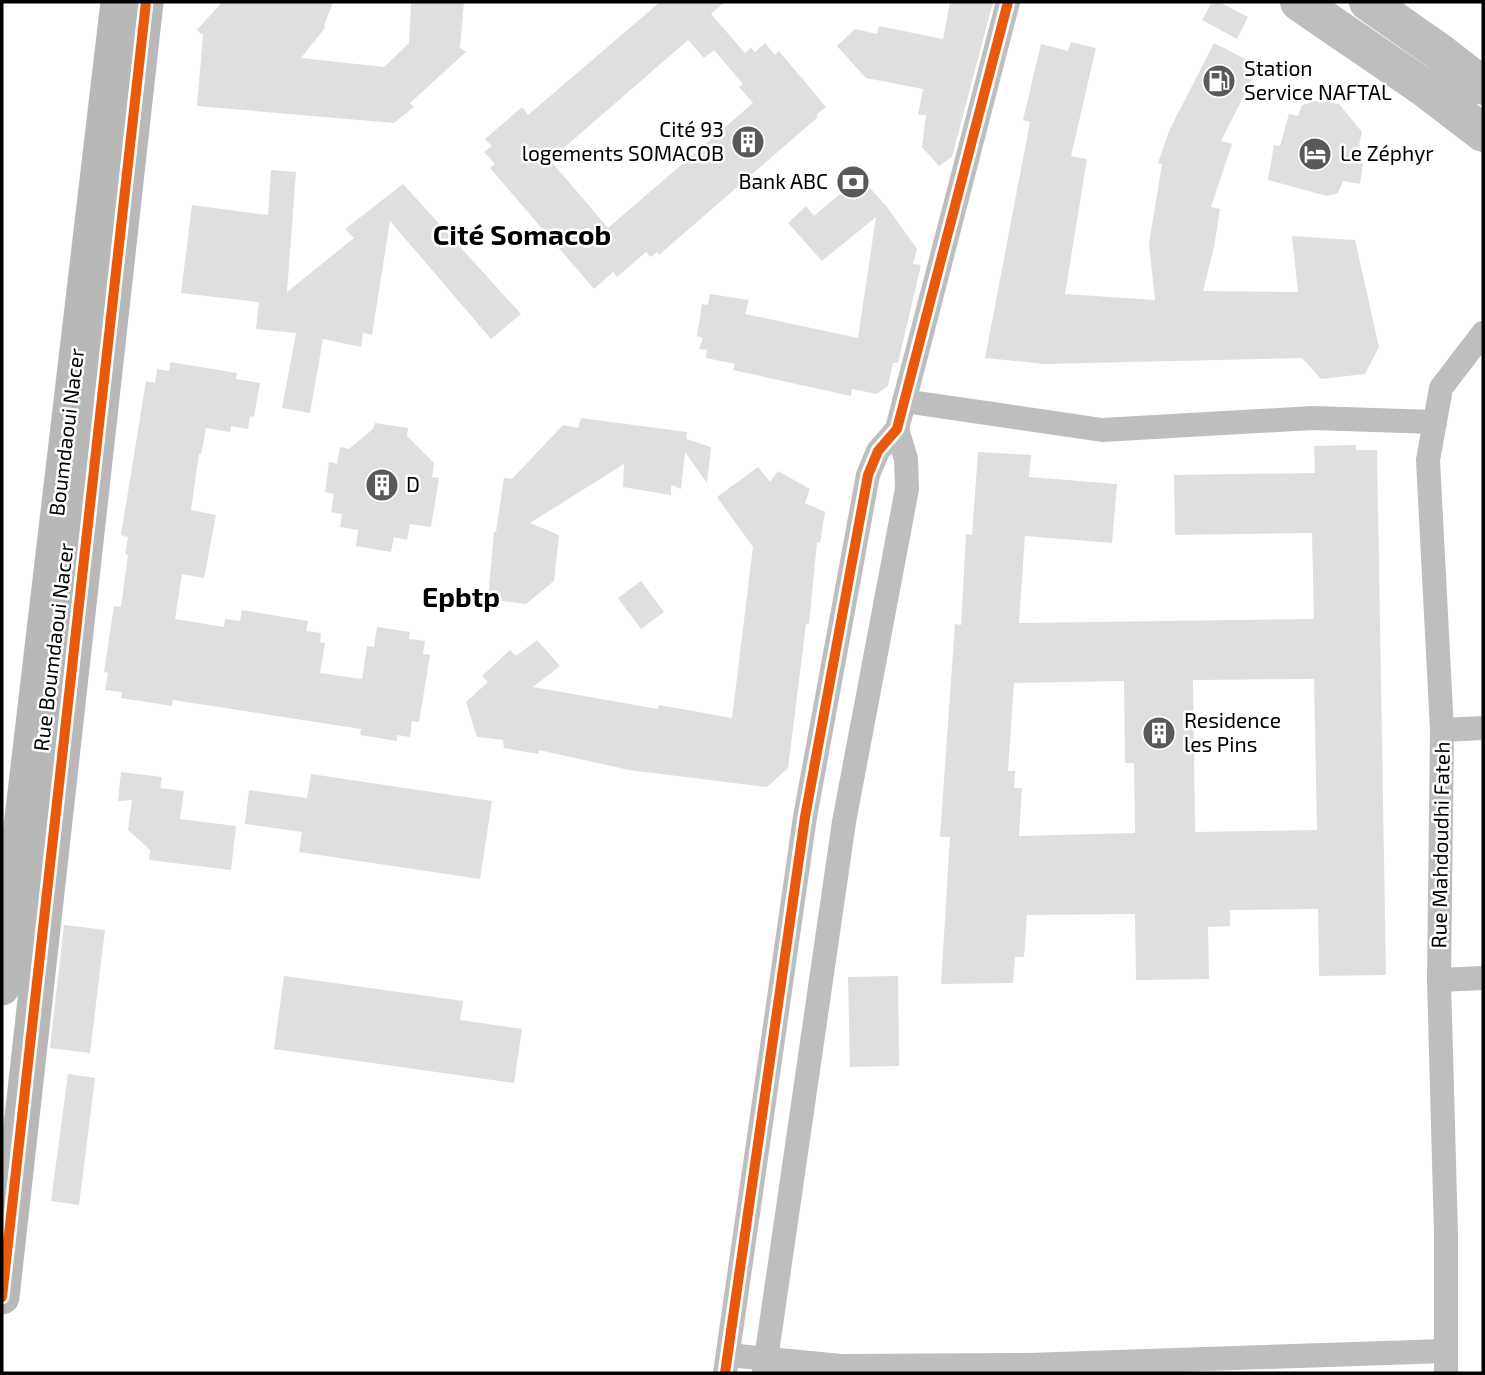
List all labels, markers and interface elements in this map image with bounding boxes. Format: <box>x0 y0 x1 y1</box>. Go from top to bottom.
place label: Station Service NAFTAL <box>1244 55 1392 104</box>
fuel station icon: Station Service NAFTAL <box>1200 62 1238 100</box>
place label: Cité 93 logements SOMACOB <box>522 116 724 165</box>
building icon: Cité 93 logements SOMACOB <box>729 123 767 161</box>
hotel icon: Le Zéphyr <box>1296 135 1334 173</box>
place label: Le Zéphyr <box>1340 140 1434 165</box>
bank icon: Bank ABC <box>834 163 872 201</box>
place label: Bank ABC <box>739 168 828 193</box>
district label: Cité Somacob <box>433 217 611 251</box>
street label: Boumdaoui Nacer <box>43 346 88 517</box>
building icon: D <box>363 466 401 504</box>
place label: D <box>406 471 420 496</box>
street label: Rue Boumdaoui Nacer <box>27 541 78 752</box>
district label: Epbtp <box>422 579 500 613</box>
place label: Residence les Pins <box>1184 707 1281 756</box>
building icon: Residence les Pins <box>1140 714 1178 752</box>
street label: Rue Mahdoudhi Fateh <box>1425 741 1454 949</box>

